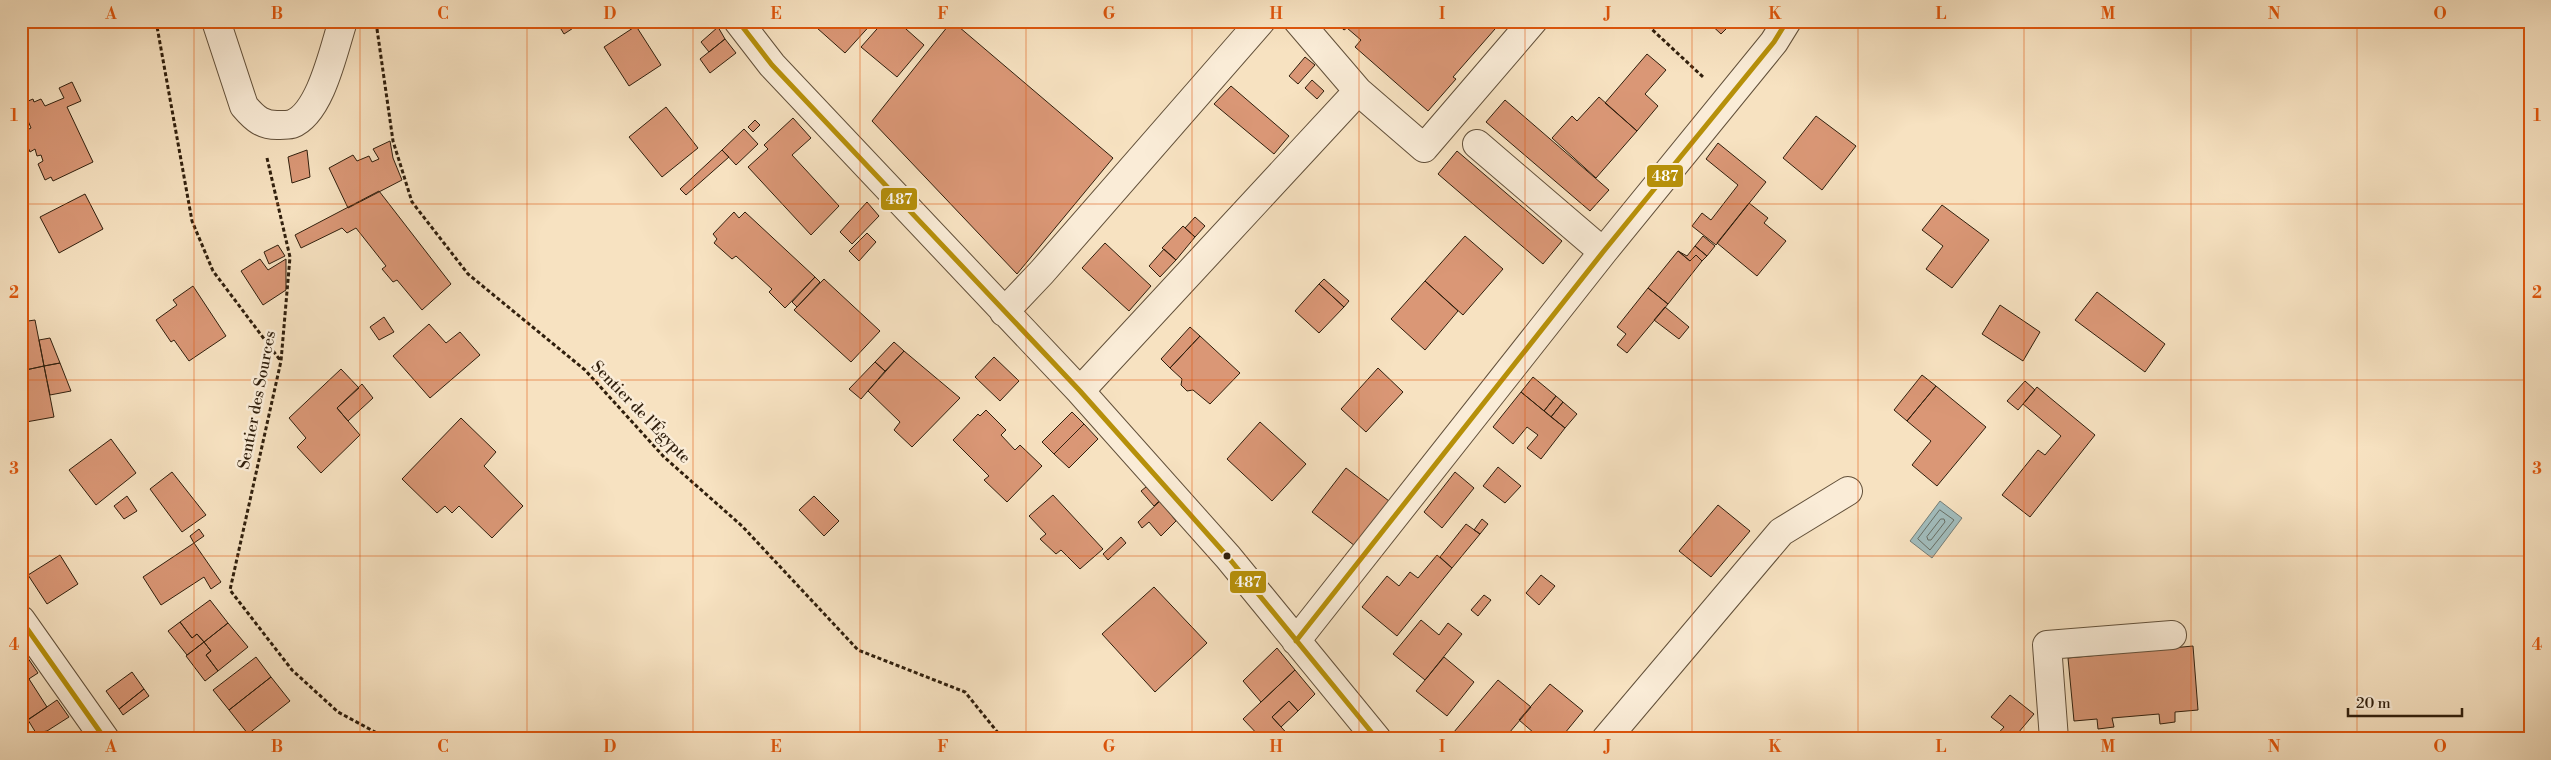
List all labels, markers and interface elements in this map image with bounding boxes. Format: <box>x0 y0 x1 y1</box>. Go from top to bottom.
text: A <box>104 4 117 24</box>
text: B <box>271 4 283 24</box>
text: C <box>437 4 449 24</box>
text: D <box>604 4 617 24</box>
text: E <box>770 4 782 24</box>
text: F <box>937 4 949 24</box>
text: G <box>1103 4 1116 24</box>
text: H <box>1269 4 1283 24</box>
text: I <box>1439 4 1445 24</box>
text: J <box>1603 4 1611 24</box>
text: K <box>1769 4 1783 24</box>
text: L <box>1936 4 1947 24</box>
text: M <box>2101 4 2116 24</box>
text: N <box>2268 4 2281 24</box>
text: O <box>2433 4 2447 24</box>
text: 1 <box>10 106 18 126</box>
text: 1 <box>2533 106 2541 126</box>
line badge: 487 <box>1646 164 1684 188</box>
text: 487 <box>1652 168 1679 186</box>
line badge: 487 <box>880 187 918 211</box>
text: 487 <box>886 191 913 209</box>
text: 2 <box>9 283 19 303</box>
text: 2 <box>2532 283 2542 303</box>
street label: Sentier des Sources <box>234 329 280 471</box>
street label: Sentier de l'Égypte <box>587 355 696 467</box>
text: 3 <box>9 459 19 479</box>
text: 3 <box>2532 459 2542 479</box>
unlabelled marker <box>1222 551 1232 561</box>
line badge: 487 <box>1229 570 1267 594</box>
text: 487 <box>1235 574 1262 592</box>
text: 4 <box>9 635 20 655</box>
text: 4 <box>2532 635 2543 655</box>
scale bar <box>2348 685 2462 717</box>
text: 20 m <box>2356 694 2391 713</box>
text: A <box>104 737 117 757</box>
text: B <box>271 737 283 757</box>
text: C <box>437 737 449 757</box>
text: D <box>604 737 617 757</box>
text: E <box>770 737 782 757</box>
text: F <box>937 737 949 757</box>
text: G <box>1103 737 1116 757</box>
text: H <box>1269 737 1283 757</box>
text: I <box>1439 737 1445 757</box>
text: J <box>1603 737 1611 757</box>
text: K <box>1769 737 1783 757</box>
text: L <box>1936 737 1947 757</box>
text: M <box>2101 737 2116 757</box>
text: N <box>2268 737 2281 757</box>
text: O <box>2433 737 2447 757</box>

